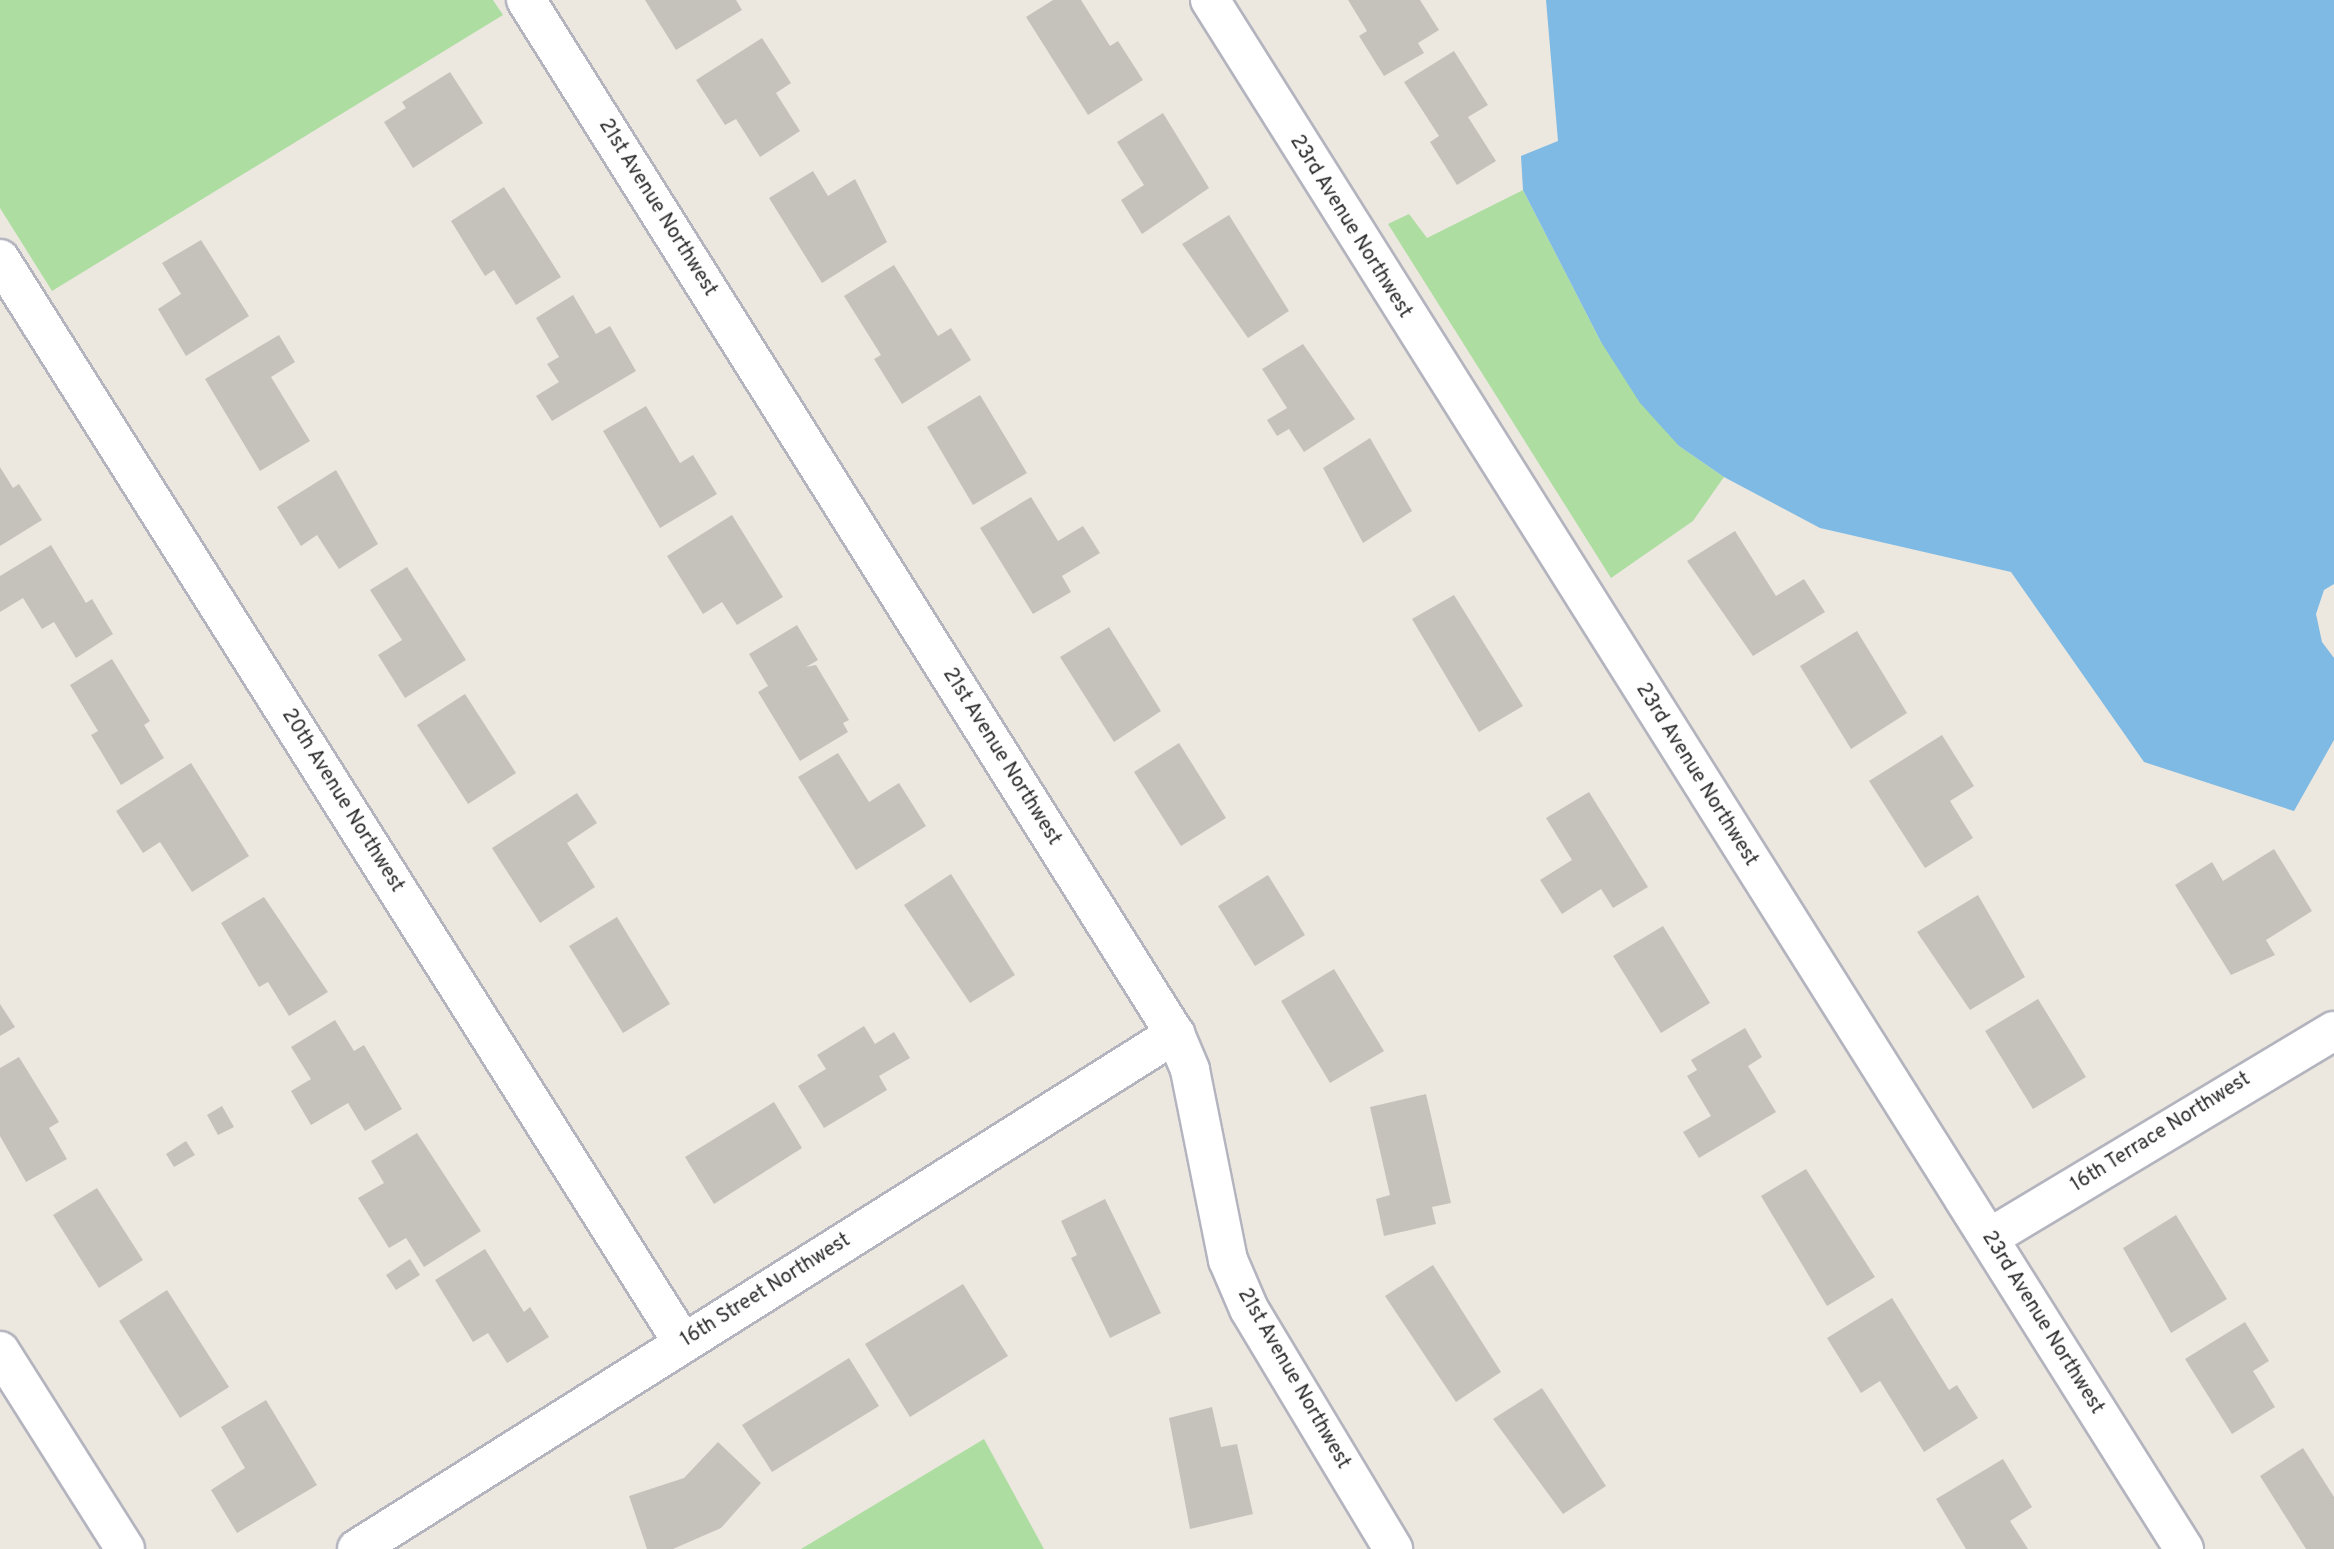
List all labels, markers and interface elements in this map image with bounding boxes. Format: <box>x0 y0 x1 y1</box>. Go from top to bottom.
street label: 21st Avenue Northwest <box>592 115 722 301</box>
street label: 23rd Avenue Northwest <box>1284 131 1416 323</box>
street label: 21st Avenue Northwest <box>936 664 1066 850</box>
street label: 23rd Avenue Northwest <box>1630 679 1762 871</box>
street label: 20th Avenue Northwest <box>275 704 409 898</box>
street label: 16th Terrace Northwest <box>2067 1068 2255 1198</box>
street label: 23rd Avenue Northwest <box>1976 1227 2108 1419</box>
street label: 16th Street Northwest <box>677 1229 855 1353</box>
street label: 21st Avenue Northwest <box>1231 1284 1355 1474</box>

